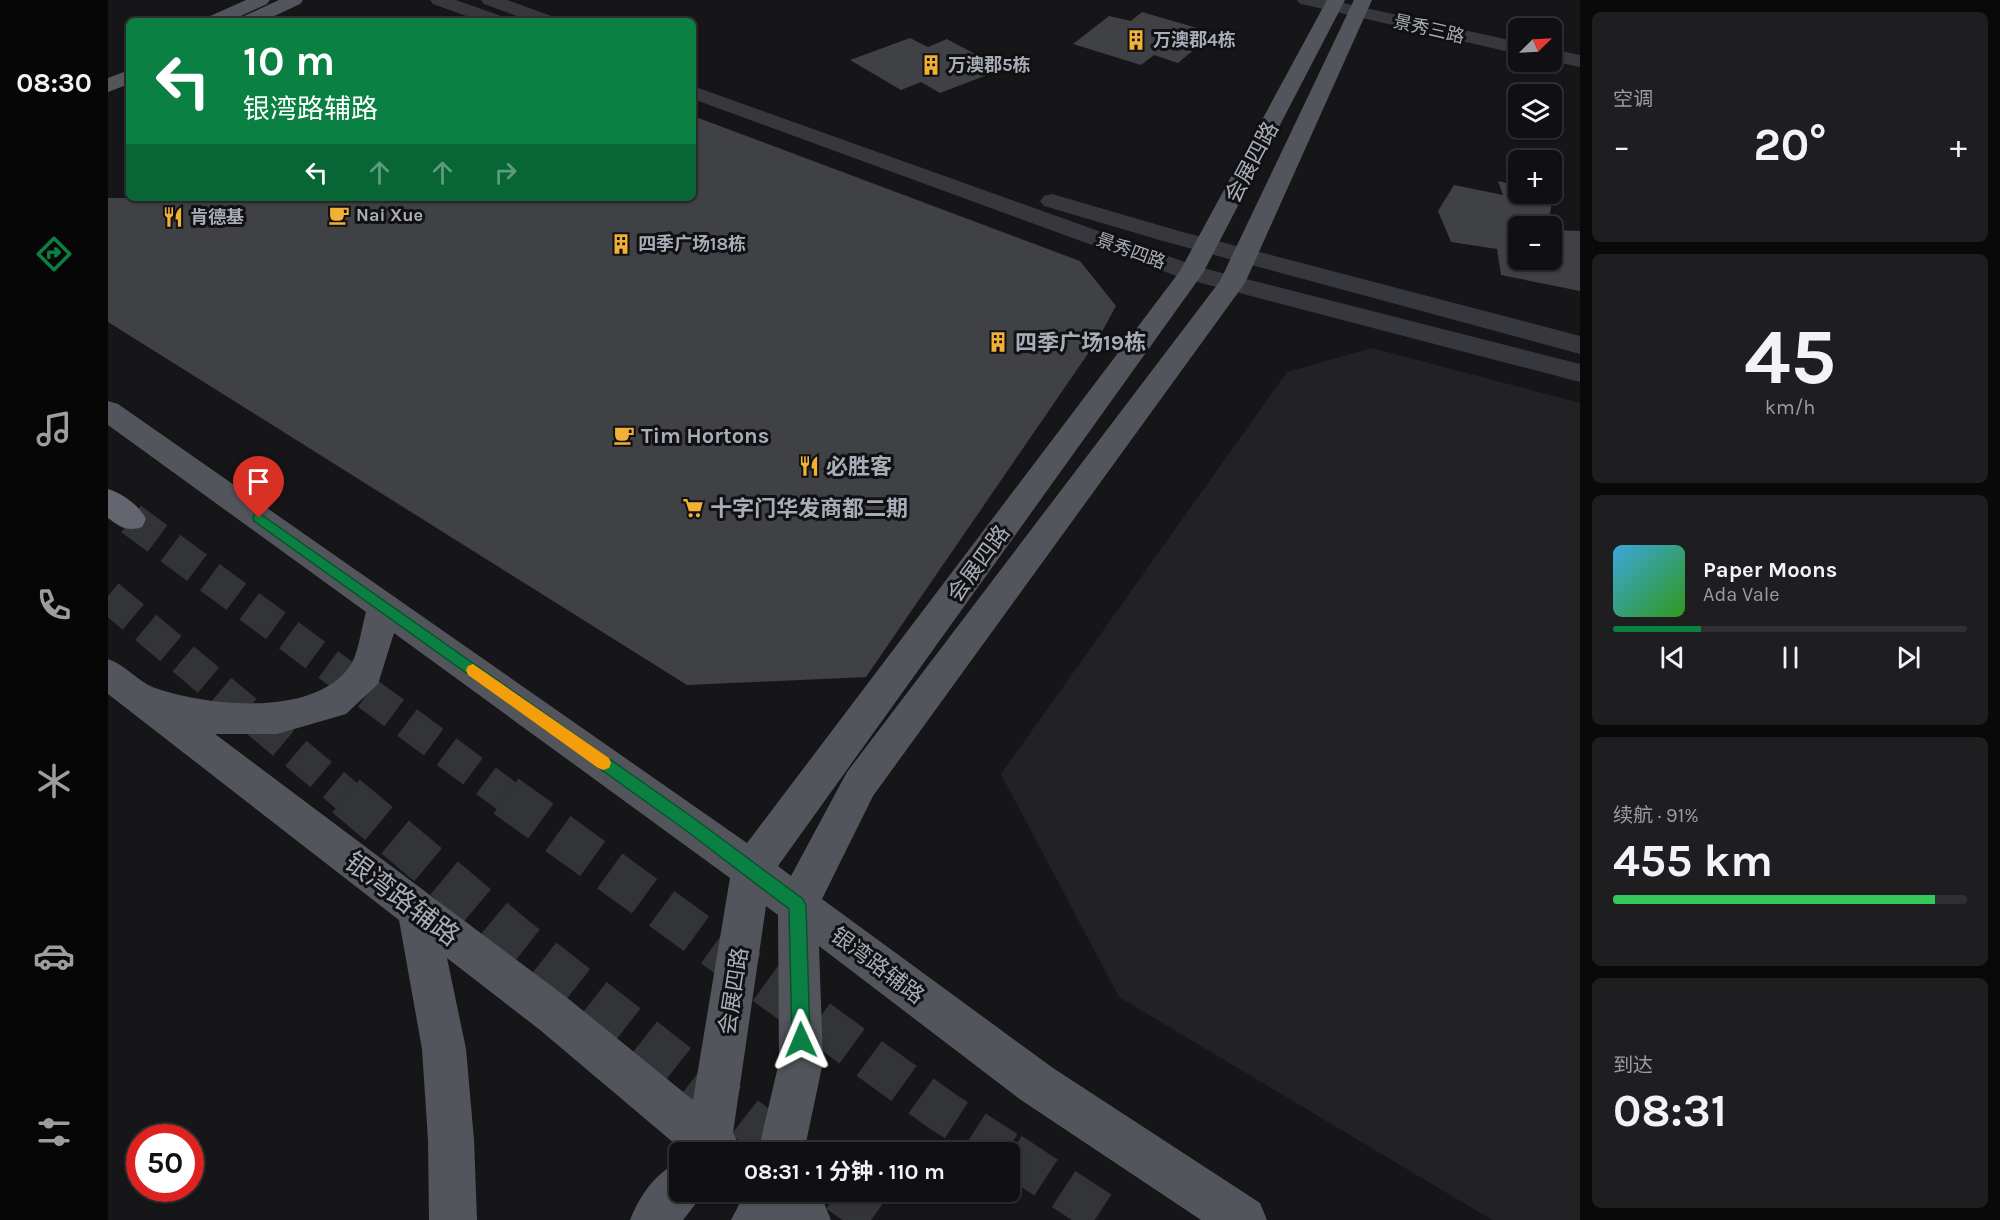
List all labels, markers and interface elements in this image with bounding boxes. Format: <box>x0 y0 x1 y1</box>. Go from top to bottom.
street label: 景秀三路 <box>1391 10 1467 48</box>
north arrow <box>1508 18 1562 72</box>
map controls <box>1508 18 1562 270</box>
building icon: 万澳郡4栋 <box>1124 28 1148 52</box>
place label: 万澳郡4栋 <box>1153 29 1236 51</box>
text: 10 m <box>243 36 335 86</box>
icon: left <box>144 42 222 120</box>
building icon: 万澳郡5栋 <box>919 53 943 77</box>
place label: 万澳郡5栋 <box>948 54 1030 76</box>
text: 08:30 <box>16 67 92 99</box>
button: layers <box>1508 84 1562 138</box>
text: 空调 <box>1613 88 1653 111</box>
text: 银湾路辅路 <box>243 93 378 125</box>
street label: 会展四路 <box>1220 118 1284 207</box>
text: 20° <box>1753 119 1827 171</box>
text: − <box>1613 127 1630 165</box>
text: + <box>1950 127 1967 165</box>
button: + <box>1508 150 1562 204</box>
icon: left <box>300 156 333 189</box>
icon: ahead <box>363 156 396 189</box>
icon: ahead <box>426 156 459 189</box>
icon: right <box>489 156 522 189</box>
cafe icon: Nai Xue <box>327 203 351 227</box>
place label: Nai Xue <box>356 204 423 226</box>
restaurant icon: 肯德基 <box>161 205 185 229</box>
place label: 肯德基 <box>190 206 244 228</box>
button: − <box>1508 216 1562 270</box>
street label: 景秀四路 <box>1093 228 1169 274</box>
building icon: 四季广场18栋 <box>609 232 633 256</box>
icon: directions <box>33 233 75 275</box>
place label: 四季广场18栋 <box>638 233 746 255</box>
text: 45 <box>1744 311 1836 403</box>
building icon: 四季广场19栋 <box>986 330 1010 354</box>
place label: 四季广场19栋 <box>1015 330 1146 356</box>
text: km/h <box>1765 396 1815 419</box>
icon: music <box>33 408 75 450</box>
cafe icon: Tim Hortons <box>612 423 636 447</box>
place label: Tim Hortons <box>641 423 769 449</box>
restaurant icon: 必胜客 <box>797 454 821 478</box>
place label: 必胜客 <box>826 454 892 480</box>
pin <box>233 456 284 518</box>
icon: arrive <box>242 465 275 498</box>
supermarket icon: 十字门华发商都二期 <box>681 496 705 520</box>
place label: 十字门华发商都二期 <box>710 496 908 522</box>
street label: 会展四路 <box>942 520 1015 607</box>
text: Paper Moons <box>1703 557 1837 583</box>
text: Ada Vale <box>1703 583 1780 606</box>
icon: phone <box>33 584 75 626</box>
icon: previous <box>1656 641 1689 674</box>
icon: pause <box>1774 641 1807 674</box>
icon: next <box>1892 641 1925 674</box>
icon: climate <box>33 760 75 802</box>
text: 续航 · 91% <box>1613 804 1699 827</box>
text: 455 km <box>1613 835 1773 887</box>
street label: 银湾路辅路 <box>338 846 466 952</box>
street label: 银湾路辅路 <box>826 922 929 1009</box>
icon: car <box>33 935 75 977</box>
street label: 会展四路 <box>714 946 754 1037</box>
position arrow <box>769 1008 833 1072</box>
text: 到达 <box>1613 1054 1653 1077</box>
text: 08:31 <box>1613 1085 1727 1137</box>
icon: filters <box>33 1111 75 1153</box>
speed limit sign: 50 <box>126 1124 204 1202</box>
text: 08:31 · 1 分钟 · 110 m <box>744 1159 945 1185</box>

